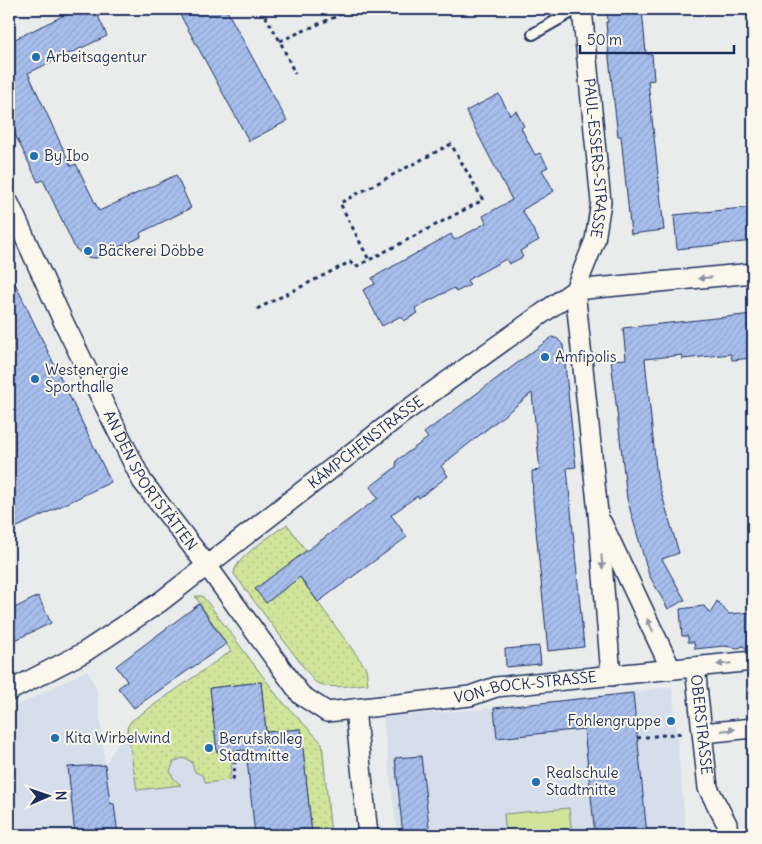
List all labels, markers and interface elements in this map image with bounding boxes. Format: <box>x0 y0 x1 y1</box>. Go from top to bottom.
scale bar <box>580 22 733 54</box>
text: 50 m <box>587 30 622 49</box>
place label: Arbeitsagentur <box>46 47 147 66</box>
marker: Arbeitsagentur <box>30 51 42 63</box>
street label: PAUL-ESSERS-STRASSE <box>580 77 611 240</box>
place label: By Ibo <box>44 146 89 165</box>
marker: By Ibo <box>28 150 40 162</box>
place label: Bäckerei Döbbe <box>98 241 204 260</box>
marker: Bäckerei Döbbe <box>82 245 94 257</box>
one-way arrow <box>696 274 712 282</box>
place label: Amfipolis <box>555 347 617 366</box>
marker: Amfipolis <box>539 351 551 363</box>
place label: Westenergie Sporthalle <box>45 360 129 396</box>
marker: Westenergie Sporthalle <box>29 373 41 385</box>
street label: KÄMPCHENSTRASSE <box>304 391 427 492</box>
street label: AN DEN SPORTSTÄTTEN <box>100 407 202 554</box>
one-way arrow <box>598 554 606 570</box>
one-way arrow <box>646 618 654 632</box>
one-way arrow <box>716 660 732 668</box>
street label: VON-BOCK-STRASSE <box>453 667 598 707</box>
street label: OBERSTRASSE <box>687 674 717 776</box>
place label: Fohlengruppe <box>568 711 661 730</box>
marker: Fohlengruppe <box>665 715 677 727</box>
one-way arrow <box>721 726 737 734</box>
place label: Kita Wirbelwind <box>65 728 170 747</box>
place label: Berufskolleg Stadtmitte <box>219 729 303 765</box>
marker: Kita Wirbelwind <box>49 732 61 744</box>
marker: Berufskolleg Stadtmitte <box>203 742 215 754</box>
place label: Realschule Stadtmitte <box>546 763 618 799</box>
north arrow <box>22 772 72 822</box>
marker: Realschule Stadtmitte <box>530 776 542 788</box>
text: N <box>52 790 70 801</box>

